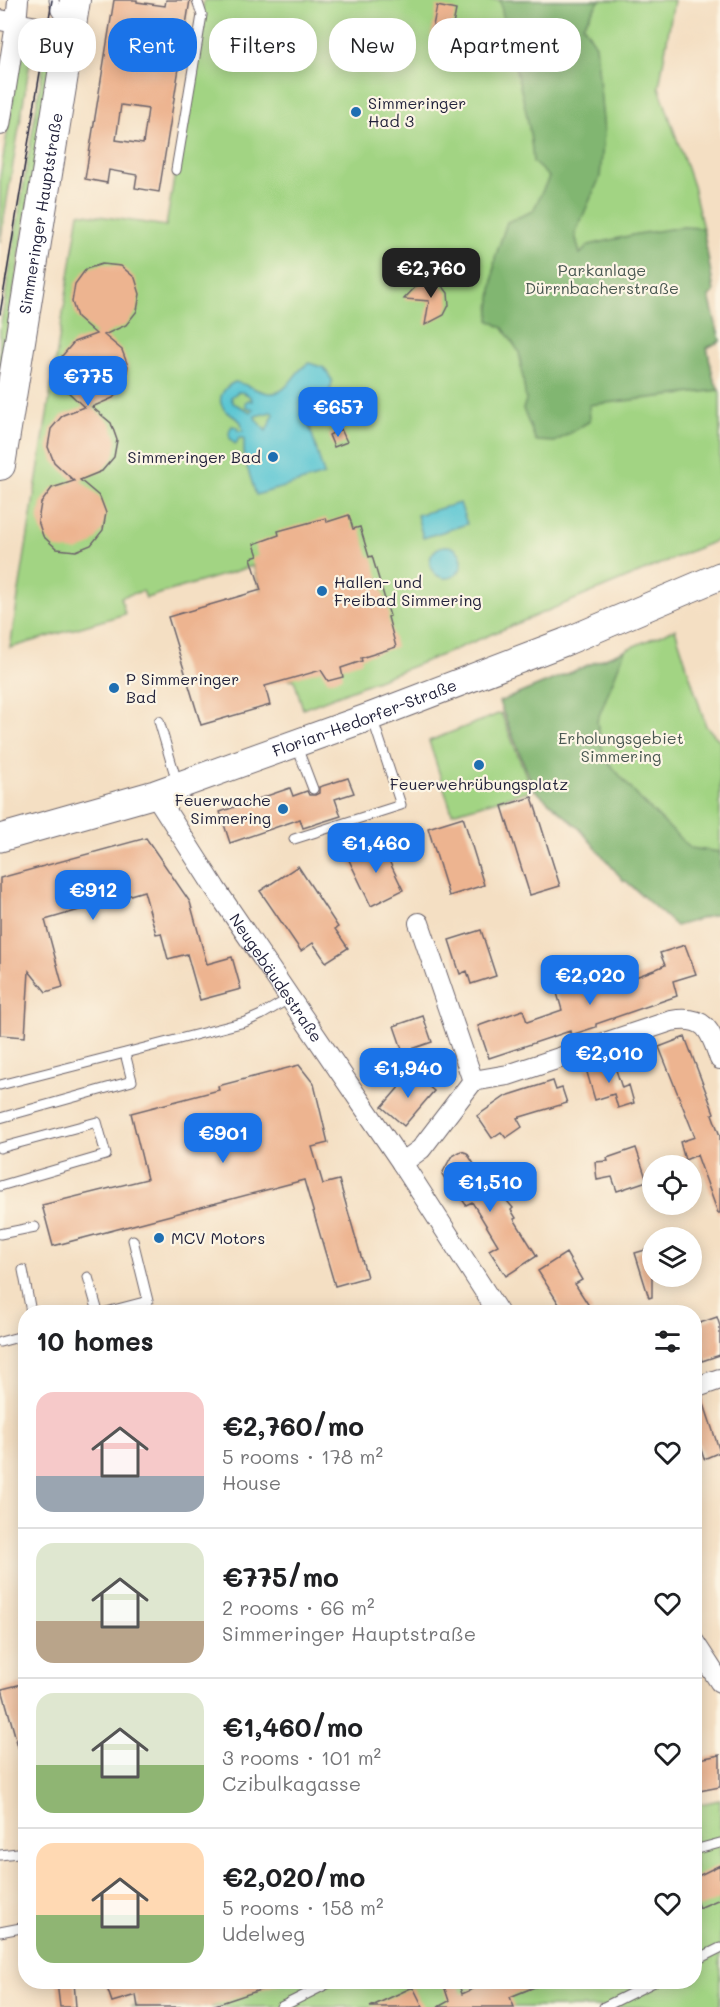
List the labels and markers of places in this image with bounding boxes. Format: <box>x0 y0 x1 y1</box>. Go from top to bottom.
place label: Simmeringer Had 3 <box>368 92 466 131</box>
marker: Simmeringer Had 3 <box>349 105 363 119</box>
pin: €2,760 <box>382 248 480 299</box>
pin: €775 <box>52 356 124 407</box>
pin: €657 <box>302 387 374 438</box>
place label: Simmeringer Bad <box>128 446 261 467</box>
marker: Simmeringer Bad <box>266 450 280 464</box>
place label: Hallen- und Freibad Simmering <box>334 571 482 610</box>
marker: Hallen- und Freibad Simmering <box>315 584 329 598</box>
place label: P Simmeringer Bad <box>126 668 239 707</box>
marker: P Simmeringer Bad <box>107 681 121 695</box>
marker: Feuerwehrübungsplatz <box>472 758 486 772</box>
place label: Feuerwehrübungsplatz <box>390 773 568 794</box>
place label: Feuerwache Simmering <box>175 789 271 828</box>
marker: Feuerwache Simmering <box>276 802 290 816</box>
pin: €1,460 <box>327 823 425 874</box>
pin: €912 <box>57 870 129 921</box>
pin: €2,020 <box>541 955 639 1006</box>
pin: €2,010 <box>560 1033 658 1084</box>
pin: €1,940 <box>359 1048 457 1099</box>
pin: €901 <box>187 1113 259 1164</box>
pin: €1,510 <box>441 1162 539 1213</box>
place label: MCV Motors <box>171 1227 265 1248</box>
marker: MCV Motors <box>152 1231 166 1245</box>

